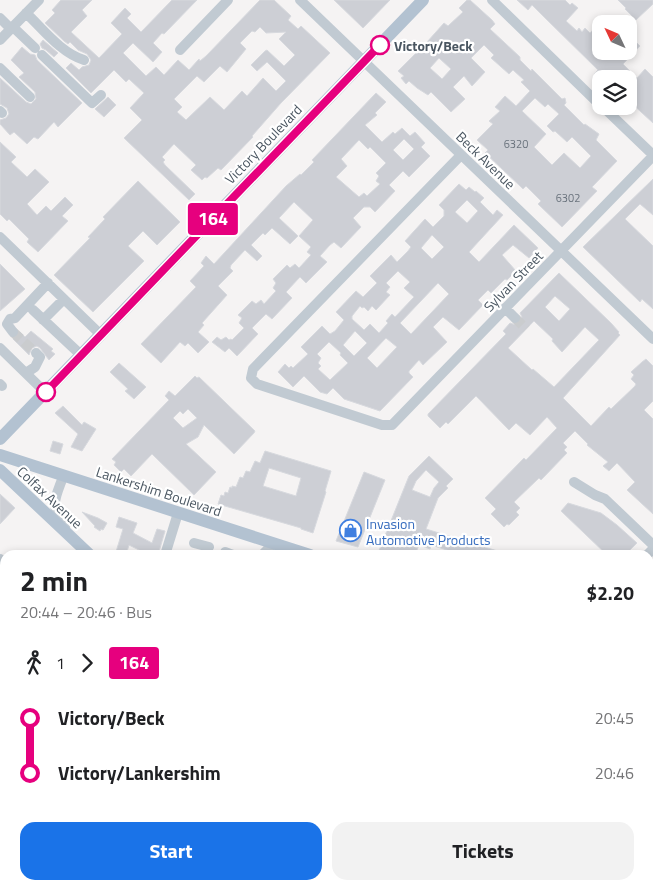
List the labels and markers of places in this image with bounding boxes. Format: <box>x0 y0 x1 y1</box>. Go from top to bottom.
marker: Victory/Beck <box>370 35 390 55</box>
place label: Victory/Beck <box>394 35 473 56</box>
unlabelled marker <box>36 382 56 402</box>
place label: Invasion Automotive Products <box>366 513 491 550</box>
shop icon: Invasion Automotive Products <box>338 519 362 543</box>

